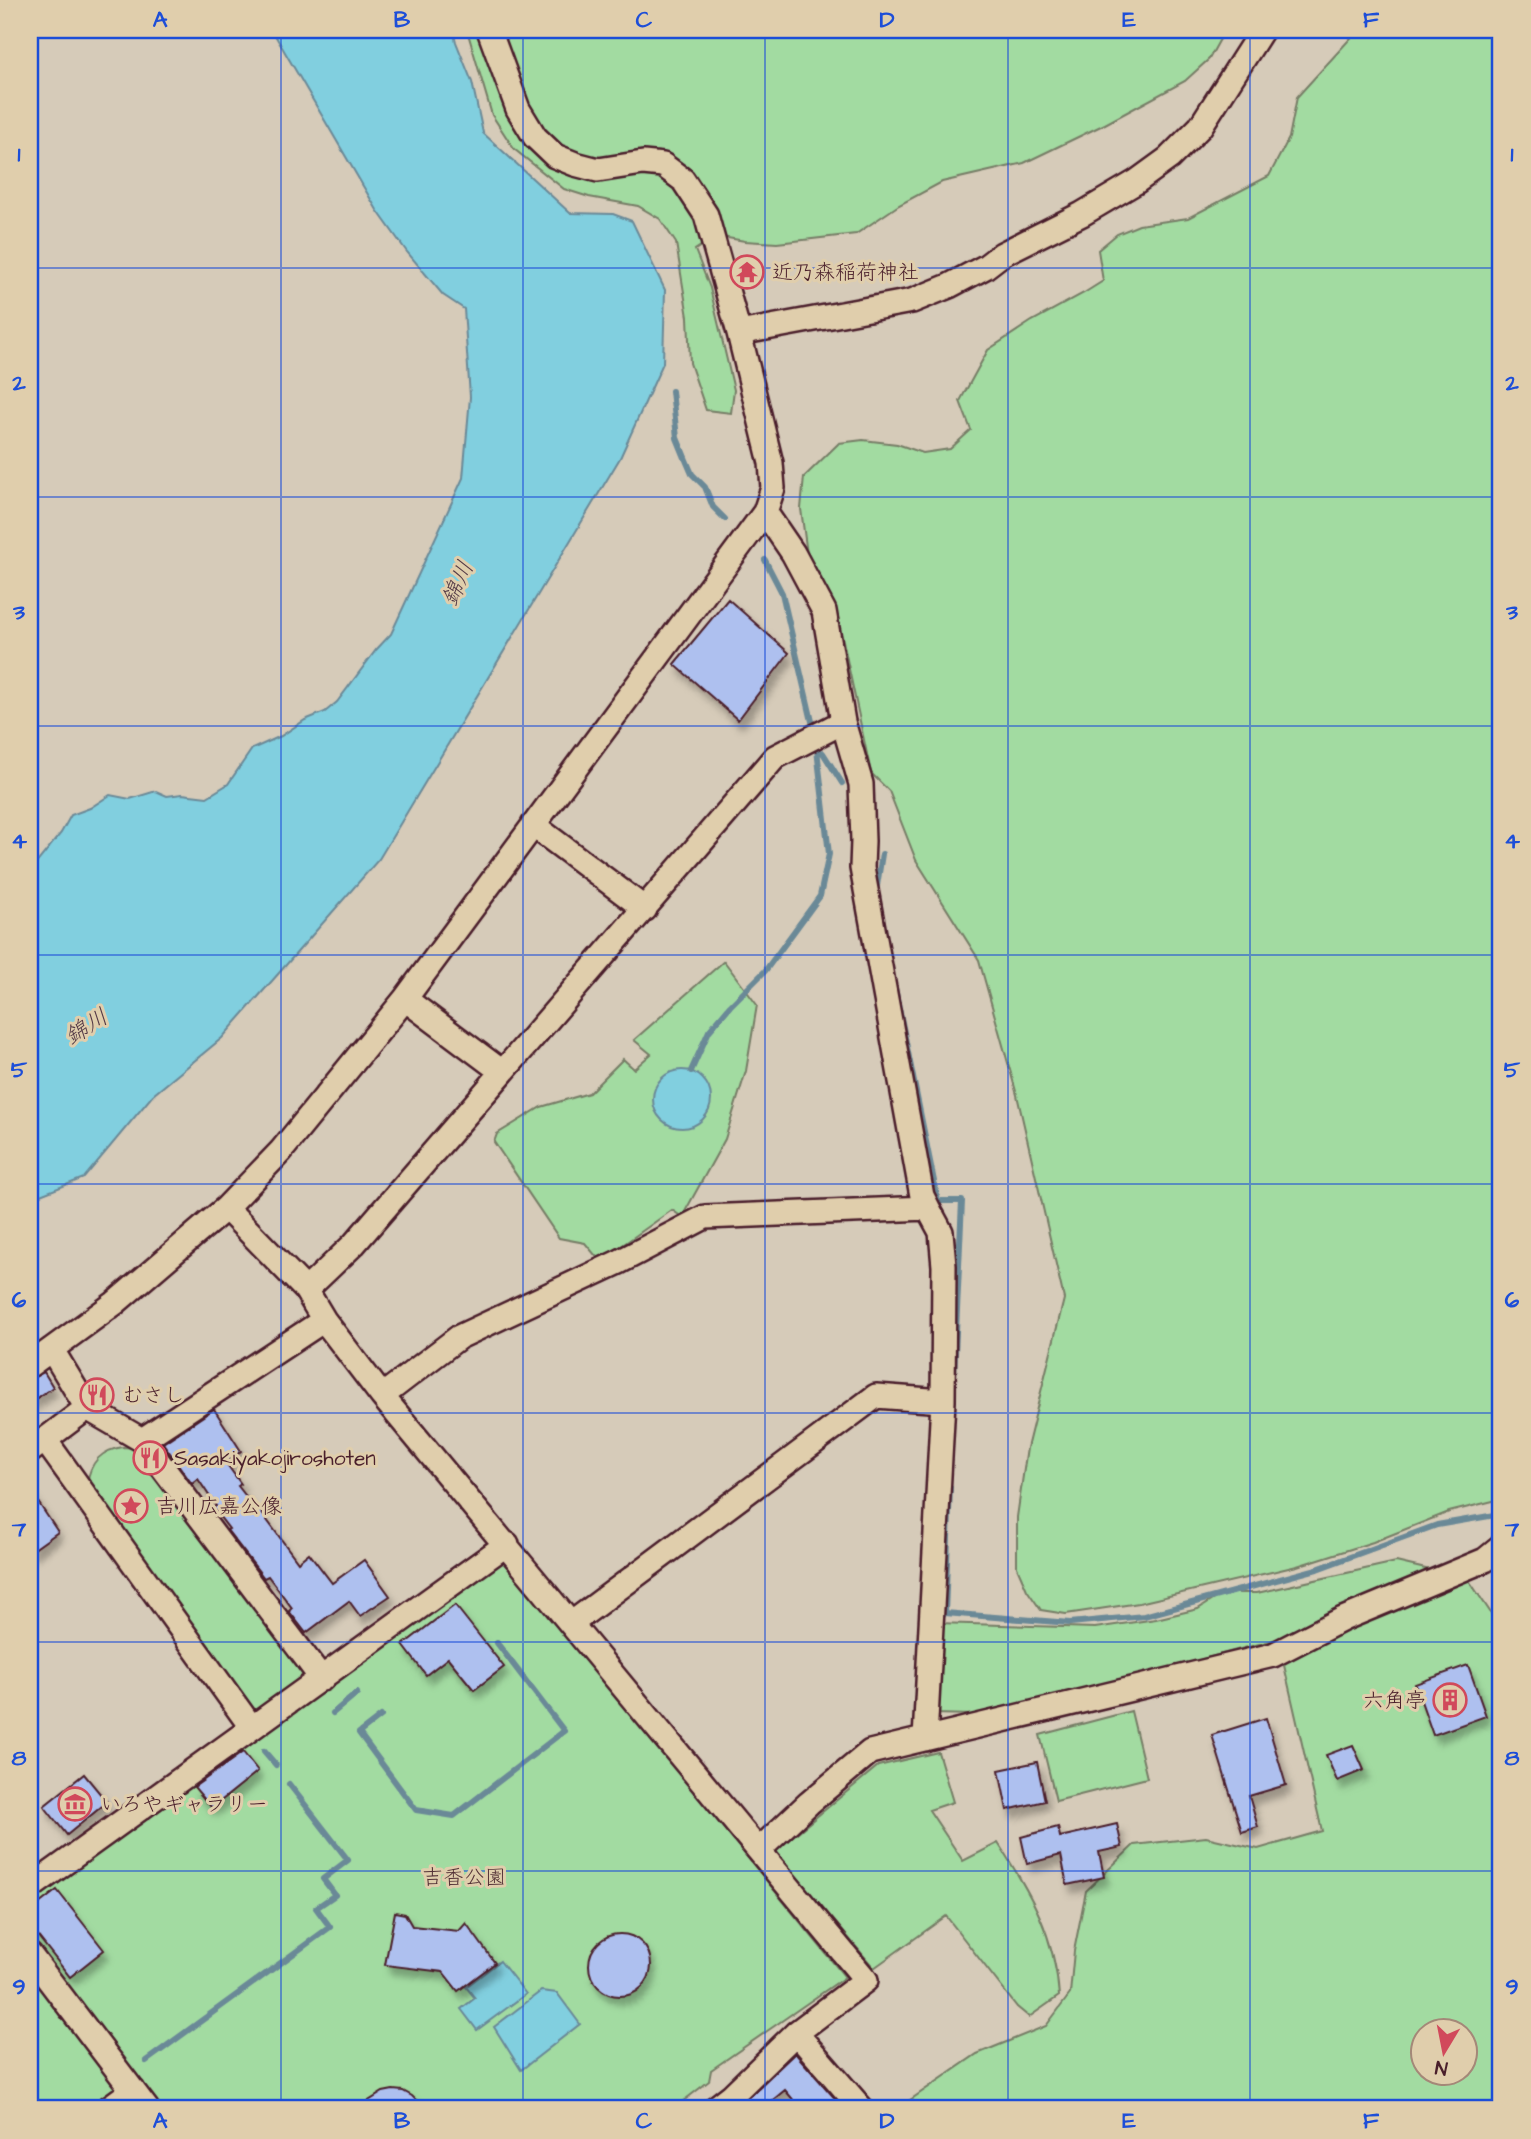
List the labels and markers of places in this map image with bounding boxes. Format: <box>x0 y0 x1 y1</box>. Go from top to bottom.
temple icon: 近乃森稲荷神社 <box>728 253 766 291</box>
place label: 近乃森稲荷神社 <box>772 258 919 287</box>
restaurant icon: むさし <box>78 1376 116 1414</box>
place label: むさし <box>122 1381 185 1410</box>
restaurant icon: Sasakiyakojiroshoten <box>131 1439 169 1477</box>
place label: Sasakiyakojiroshoten <box>174 1444 376 1475</box>
place icon: 吉川広嘉公像 <box>112 1487 150 1525</box>
place label: 吉川広嘉公像 <box>156 1492 282 1521</box>
building icon: 六角亭 <box>1431 1681 1469 1719</box>
place label: 六角亭 <box>1363 1686 1426 1715</box>
museum icon: いろやギャラリー <box>56 1785 94 1823</box>
place label: いろやギャラリー <box>100 1790 268 1819</box>

